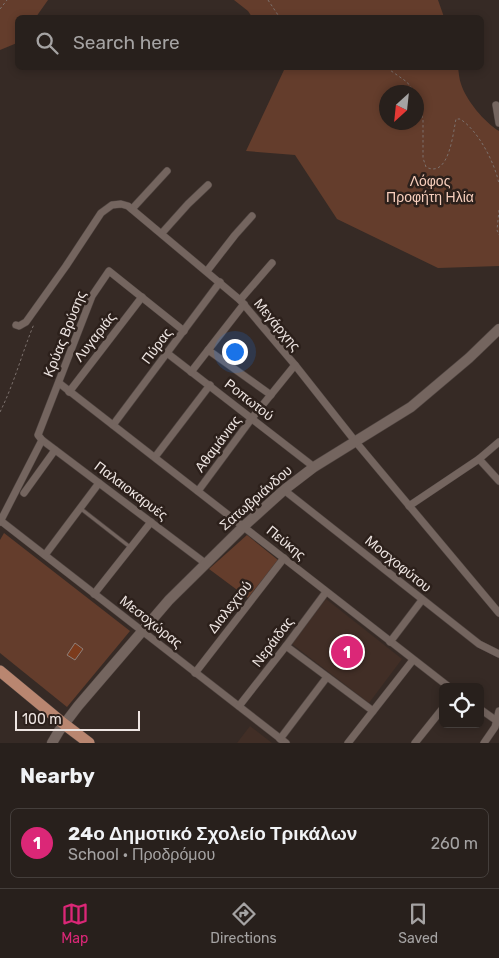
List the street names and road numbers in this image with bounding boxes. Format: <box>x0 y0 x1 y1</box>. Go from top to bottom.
street label: Κρύας Βρύσης <box>40 288 90 380</box>
street label: Μεγάρχης <box>250 295 304 355</box>
street label: Λυγαριάς <box>70 309 120 365</box>
street label: Πύρας <box>138 324 176 367</box>
street label: Ροπωτού <box>221 375 277 425</box>
street label: Αθαμάνιας <box>191 412 245 476</box>
street label: Παλαιοκαρυές <box>91 458 171 524</box>
street label: Σατωβριάνδου <box>216 462 296 534</box>
street label: Πεύκης <box>263 522 309 564</box>
street label: Μοσχοφύτου <box>361 532 435 596</box>
street label: Διαλεχτού <box>204 577 256 637</box>
street label: Μεσοχώρας <box>116 592 186 652</box>
street label: Νεράιδας <box>249 613 297 670</box>

